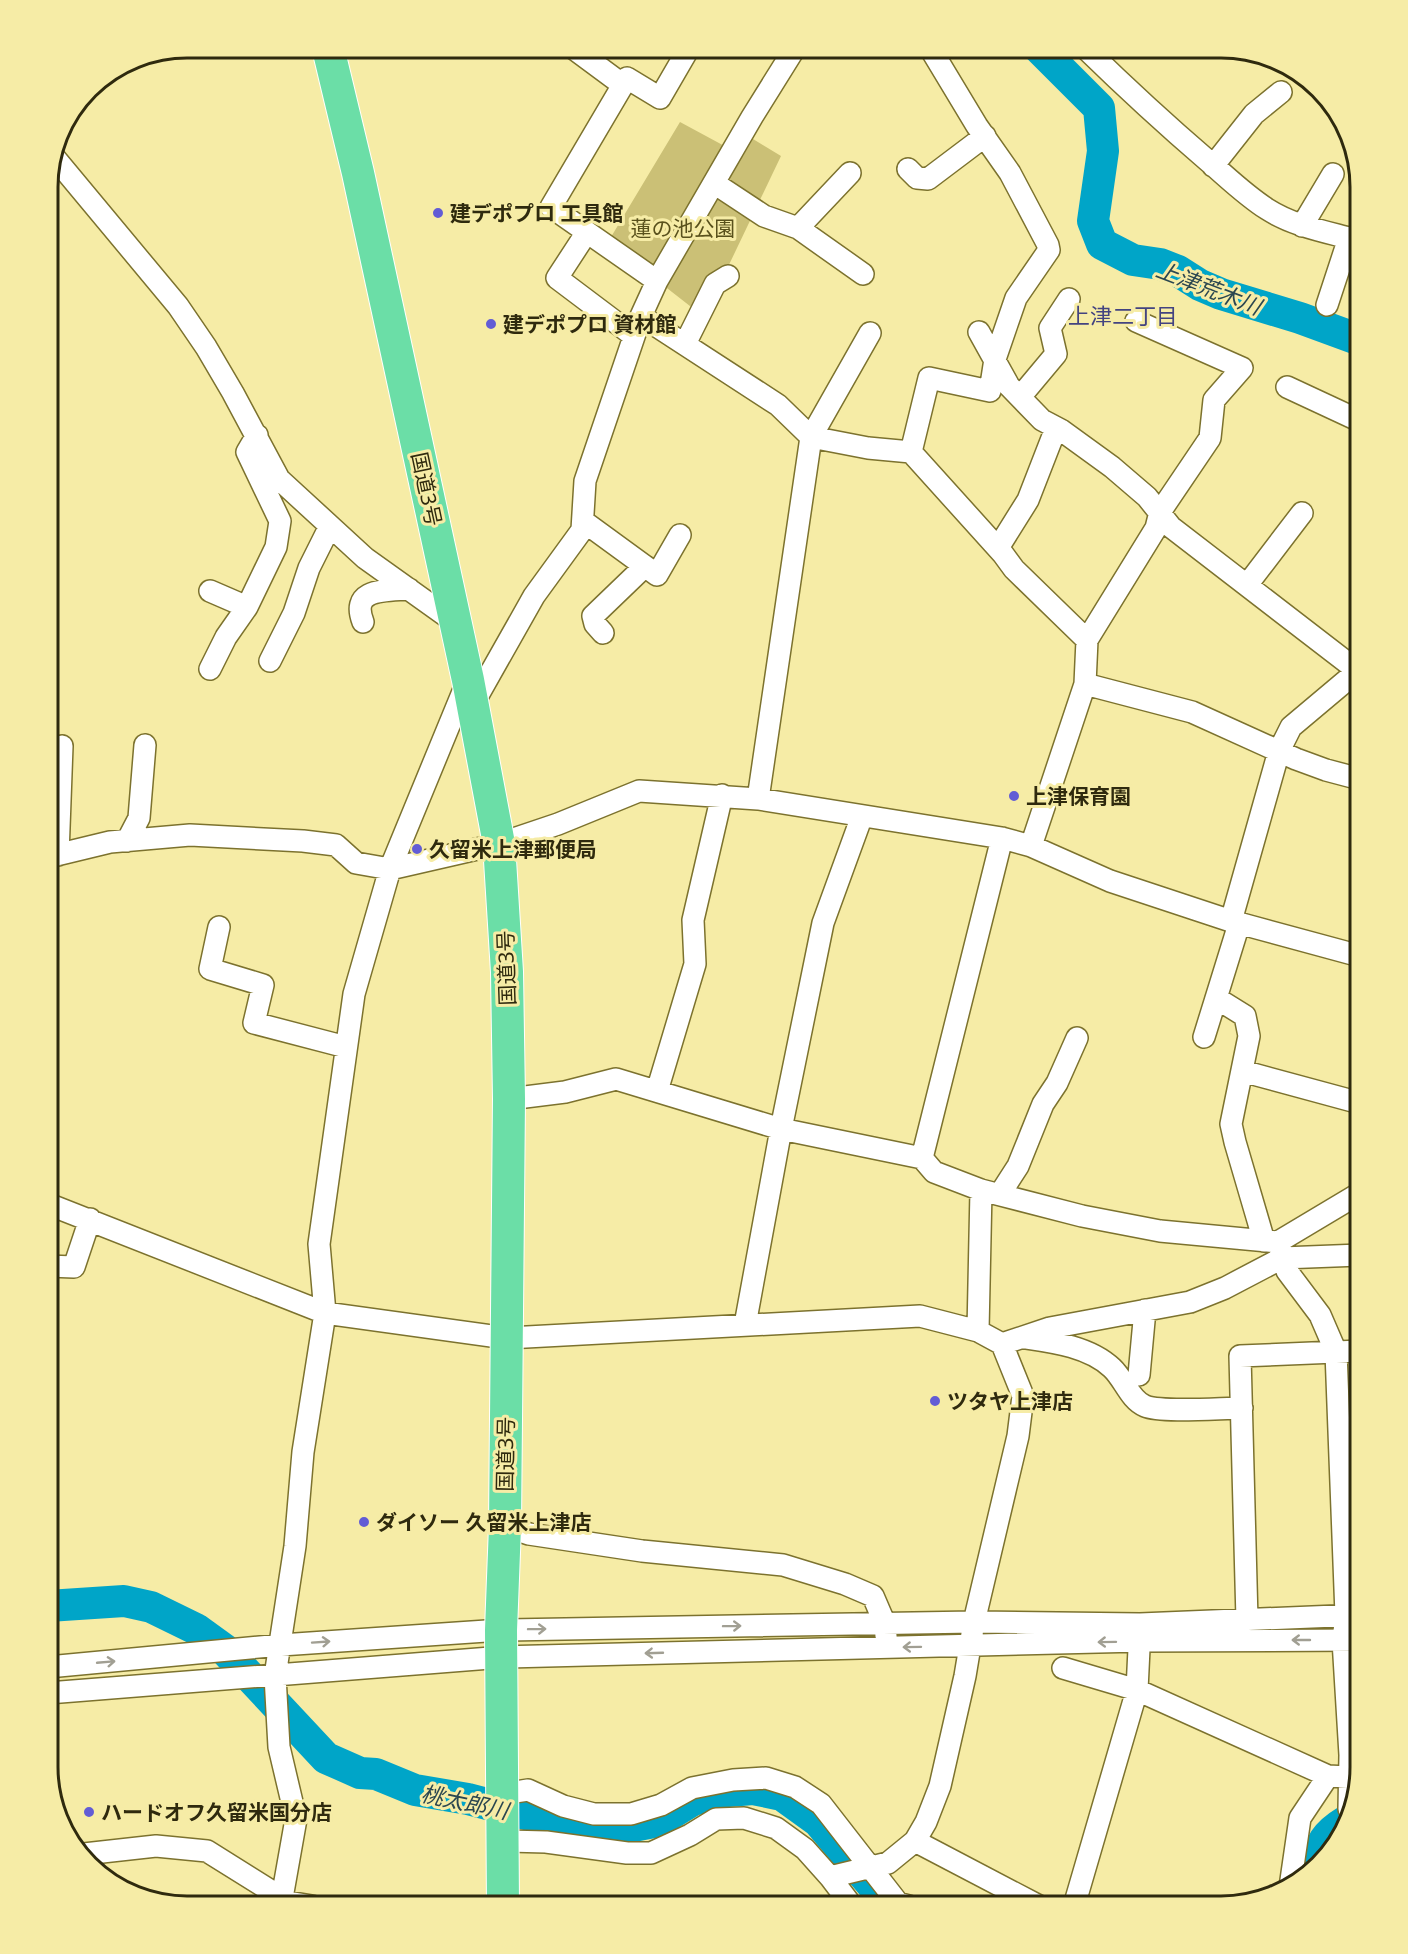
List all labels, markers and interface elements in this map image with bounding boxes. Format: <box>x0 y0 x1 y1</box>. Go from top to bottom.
place label: 建デポプロ 工具館 <box>450 199 623 227</box>
marker: 建デポプロ 工具館 <box>431 206 445 220</box>
park label: 蓮の池公園 <box>631 214 736 242</box>
water label: 上津荒木川 <box>1152 253 1268 321</box>
district label: 上津二丁目 <box>1068 300 1178 330</box>
place label: 建デポプロ 資材館 <box>503 310 676 338</box>
marker: 建デポプロ 資材館 <box>484 317 498 331</box>
street label: 国道3号 <box>406 449 448 529</box>
place label: 上津保育園 <box>1026 782 1131 810</box>
marker: 上津保育園 <box>1007 789 1021 803</box>
place label: 久留米上津郵便局 <box>429 835 597 863</box>
marker: 久留米上津郵便局 <box>410 842 424 856</box>
street label: 国道3号 <box>491 930 521 1006</box>
place label: ツタヤ上津店 <box>947 1387 1073 1415</box>
marker: ツタヤ上津店 <box>928 1394 942 1408</box>
street label: 国道3号 <box>490 1416 520 1492</box>
place label: ダイソー 久留米上津店 <box>376 1508 591 1536</box>
marker: ダイソー 久留米上津店 <box>357 1515 371 1529</box>
one-way arrow <box>721 1620 741 1632</box>
one-way arrow <box>526 1623 546 1635</box>
one-way arrow <box>1292 1634 1312 1646</box>
one-way arrow <box>1097 1636 1117 1648</box>
one-way arrow <box>311 1637 331 1648</box>
one-way arrow <box>902 1641 922 1652</box>
one-way arrow <box>644 1648 664 1659</box>
one-way arrow <box>96 1656 116 1667</box>
water label: 桃太郎川 <box>419 1777 513 1825</box>
place label: ハードオフ久留米国分店 <box>101 1798 332 1826</box>
marker: ハードオフ久留米国分店 <box>82 1805 96 1819</box>

